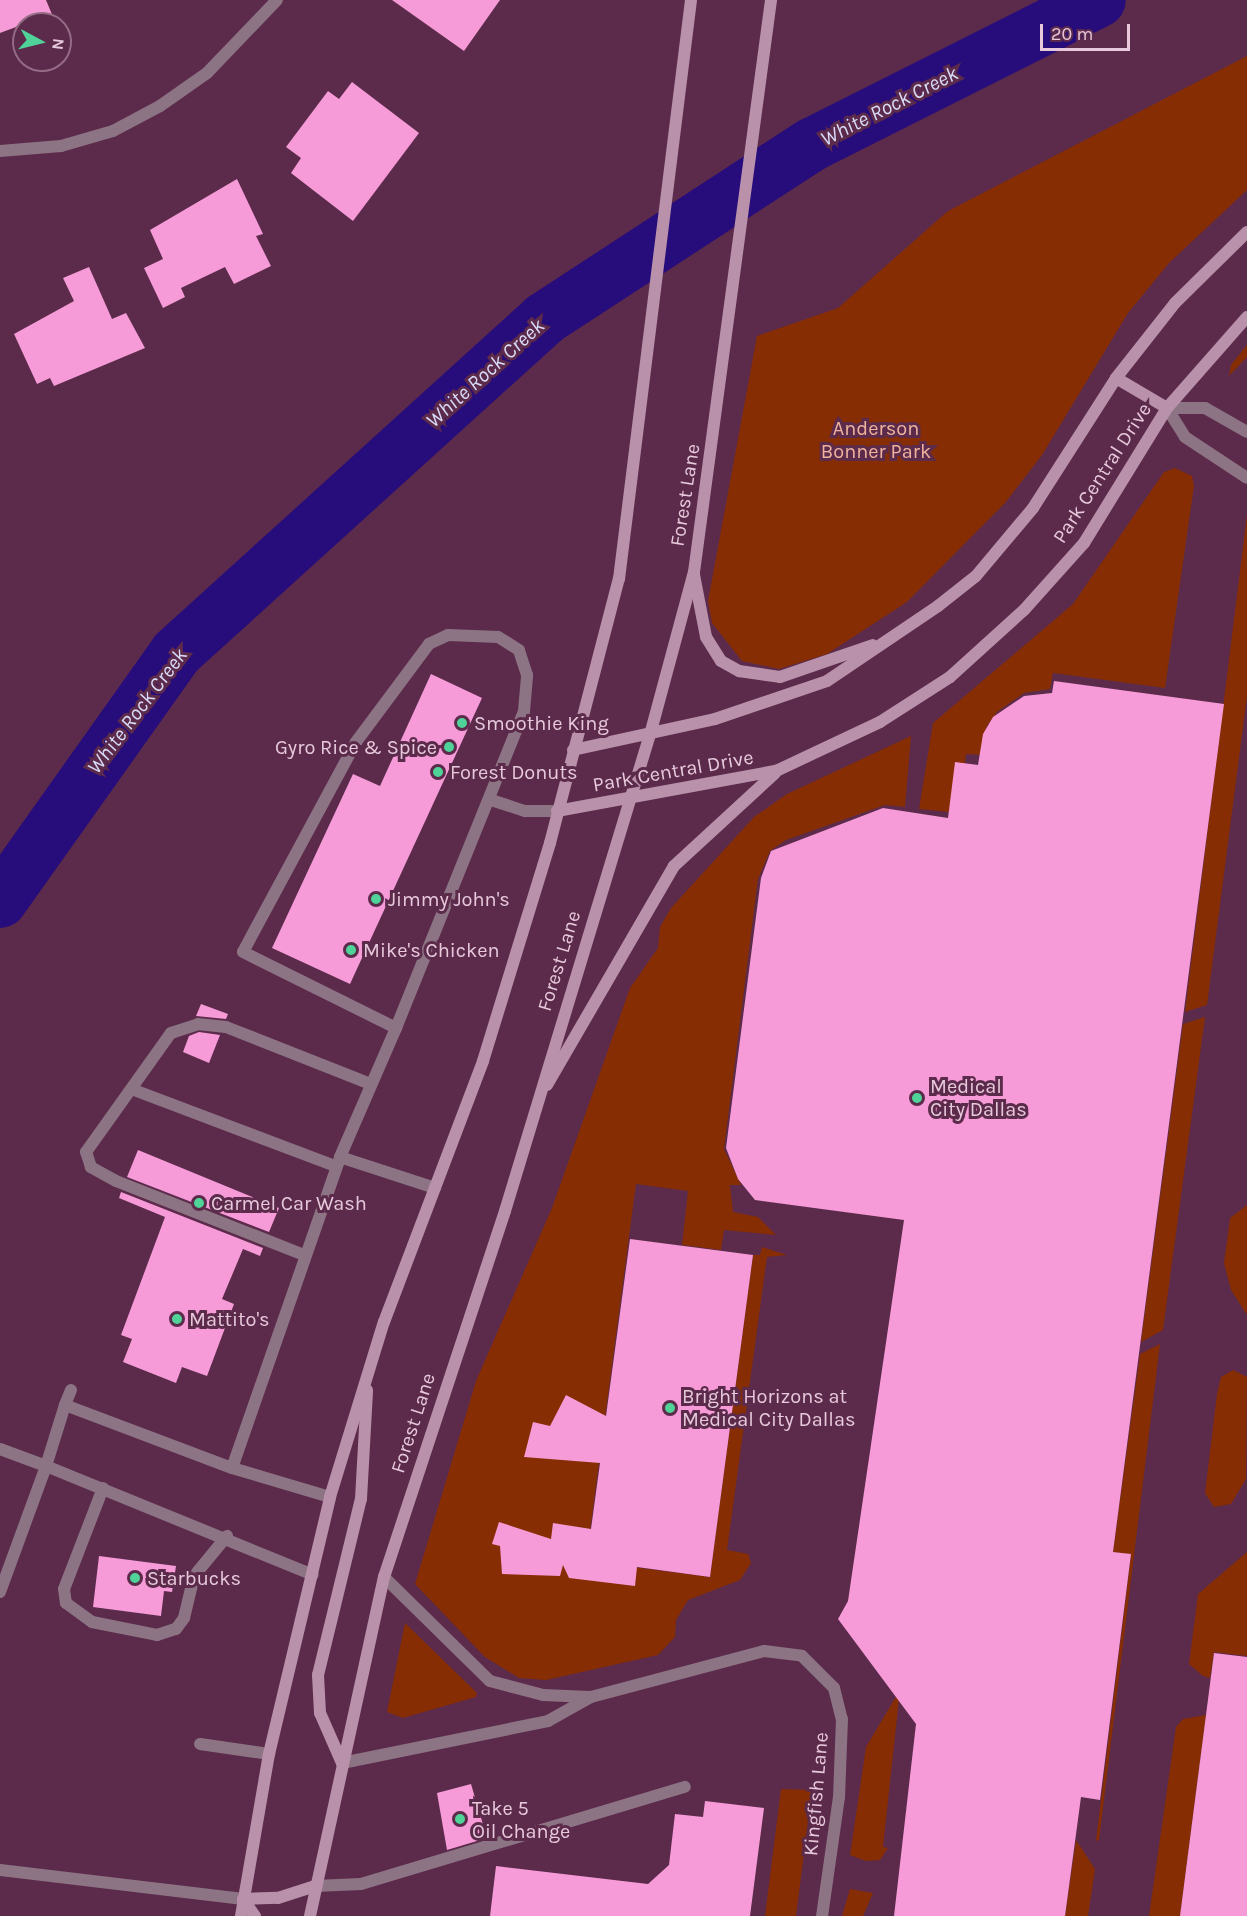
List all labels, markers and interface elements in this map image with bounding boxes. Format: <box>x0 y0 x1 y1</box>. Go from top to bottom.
north arrow <box>12 12 72 72</box>
scale bar <box>1043 12 1133 50</box>
text: 20 m <box>1051 23 1093 45</box>
text: N <box>48 37 69 51</box>
water label: White Rock Creek <box>816 60 962 152</box>
water label: White Rock Creek <box>420 313 550 433</box>
street label: Park Central Drive <box>1048 398 1156 548</box>
park label: Anderson Bonner Park <box>821 416 931 463</box>
street label: Forest Lane <box>665 442 705 548</box>
water label: White Rock Creek <box>82 643 192 779</box>
place label: Smoothie King <box>474 711 609 735</box>
marker: Smoothie King <box>455 716 469 730</box>
place label: Gyro Rice & Spice <box>275 735 437 759</box>
marker: Gyro Rice & Spice <box>442 740 456 754</box>
street label: Park Central Drive <box>591 745 755 797</box>
place label: Forest Donuts <box>450 760 577 784</box>
marker: Forest Donuts <box>431 765 445 779</box>
place label: Jimmy John's <box>388 887 510 911</box>
marker: Jimmy John's <box>369 892 383 906</box>
street label: Forest Lane <box>532 908 586 1014</box>
place label: Mike's Chicken <box>363 938 500 962</box>
marker: Mike's Chicken <box>344 943 358 957</box>
place label: Medical City Dallas <box>930 1074 1027 1121</box>
marker: Medical City Dallas <box>908 1089 926 1107</box>
place label: Carmel Car Wash <box>211 1191 367 1215</box>
marker: Carmel Car Wash <box>192 1196 206 1210</box>
place label: Mattito's <box>189 1307 270 1331</box>
marker: Mattito's <box>170 1312 184 1326</box>
street label: Forest Lane <box>386 1370 440 1476</box>
place label: Bright Horizons at Medical City Dallas <box>682 1384 855 1431</box>
marker: Bright Horizons at Medical City Dallas <box>663 1401 677 1415</box>
place label: Starbucks <box>147 1566 241 1590</box>
marker: Starbucks <box>128 1571 142 1585</box>
street label: Kingfish Lane <box>799 1731 833 1857</box>
place label: Take 5 Oil Change <box>472 1796 570 1843</box>
marker: Take 5 Oil Change <box>453 1812 467 1826</box>

